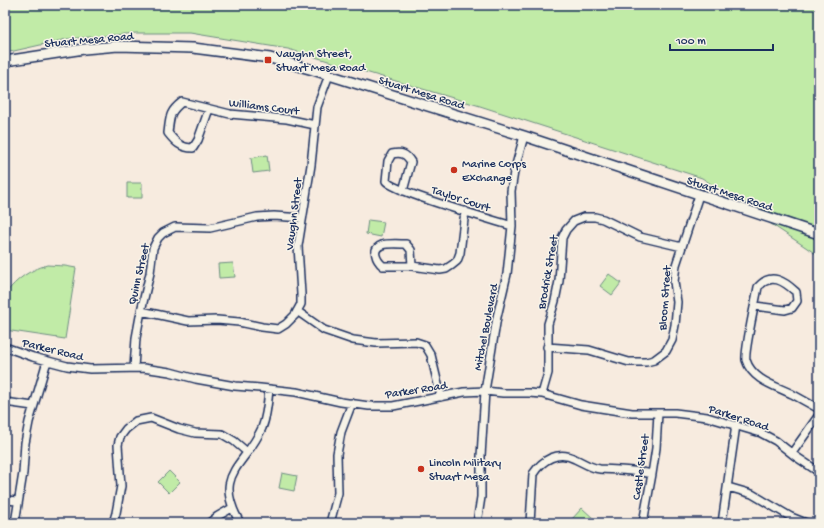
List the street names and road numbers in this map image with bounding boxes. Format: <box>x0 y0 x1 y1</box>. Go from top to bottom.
street label: Stuart Mesa Road <box>44 30 135 52</box>
street label: Stuart Mesa Road <box>377 74 467 114</box>
street label: Williams Court <box>228 97 301 119</box>
street label: Stuart Mesa Road <box>685 174 775 216</box>
street label: Vaughn Street <box>283 176 307 252</box>
street label: Taylor Court <box>428 184 492 216</box>
street label: Brodrick Street <box>535 233 563 311</box>
street label: Quinn Street <box>126 241 154 306</box>
street label: Bloom Street <box>657 264 675 332</box>
street label: Mitchel Boulevard <box>472 282 502 372</box>
street label: Parker Road <box>20 336 85 366</box>
street label: Parker Road <box>383 379 449 403</box>
street label: Parker Road <box>706 402 771 435</box>
street label: Castle Street <box>630 432 654 501</box>

